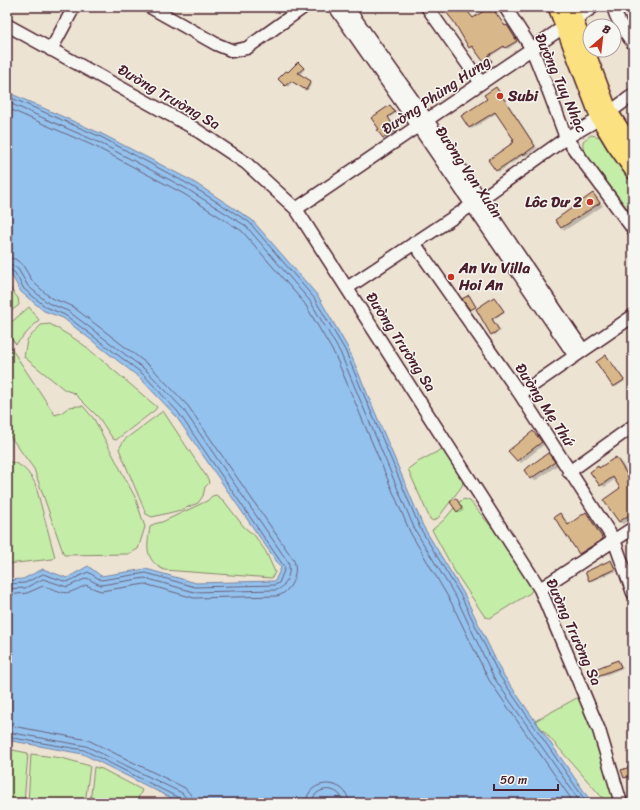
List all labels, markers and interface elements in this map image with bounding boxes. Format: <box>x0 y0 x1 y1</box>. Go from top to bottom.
north arrow <box>582 18 622 58</box>
text: B <box>599 20 614 40</box>
street label: Đường Tuy Nhạc <box>527 29 595 138</box>
street label: Đường Phùng Hưng <box>376 49 496 141</box>
street label: Đường Trường Sa <box>113 57 226 137</box>
place label: Subi <box>507 83 539 109</box>
marker: Subi <box>495 91 505 101</box>
street label: Đường Vạn Xuân <box>428 121 510 223</box>
place label: Lôc Dư 2 <box>525 189 582 215</box>
marker: Lôc Dư 2 <box>585 197 595 207</box>
place label: An Vu Villa Hoi An <box>458 255 530 298</box>
marker: An Vu Villa Hoi An <box>446 272 456 282</box>
street label: Đường Trường Sa <box>359 287 443 398</box>
street label: Đường Mẹ Thứ <box>508 358 583 454</box>
street label: Đường Trường Sa <box>539 574 609 690</box>
scale bar <box>494 766 558 792</box>
text: 50 m <box>500 769 527 791</box>

